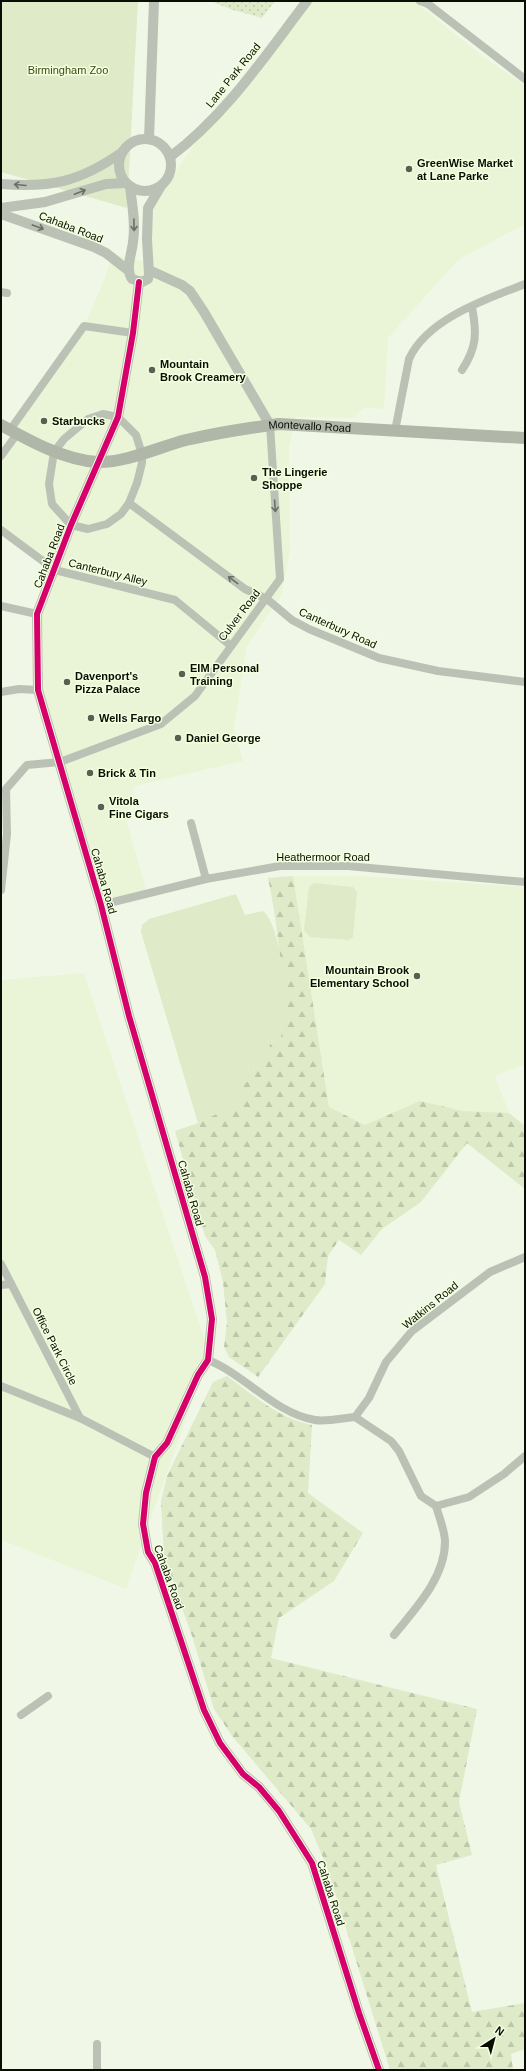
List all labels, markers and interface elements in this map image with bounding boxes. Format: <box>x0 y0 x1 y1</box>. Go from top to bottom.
street label: Lane Park Road <box>203 40 263 110</box>
park label: Birmingham Zoo <box>28 64 108 76</box>
place label: GreenWise Market at Lane Parke <box>417 157 513 182</box>
marker: GreenWise Market at Lane Parke <box>404 164 414 174</box>
one-way arrow <box>14 182 27 189</box>
one-way arrow <box>73 187 85 195</box>
street label: Cahaba Road <box>37 209 105 245</box>
one-way arrow <box>130 218 138 231</box>
one-way arrow <box>31 224 44 231</box>
place label: Mountain Brook Creamery <box>160 358 246 383</box>
marker: Mountain Brook Creamery <box>147 365 157 375</box>
place label: Starbucks <box>52 415 105 427</box>
marker: Starbucks <box>39 416 49 426</box>
street label: Montevallo Road <box>268 418 351 434</box>
place label: The Lingerie Shoppe <box>262 466 327 491</box>
marker: The Lingerie Shoppe <box>249 473 259 483</box>
one-way arrow <box>272 499 279 512</box>
street label: Cahaba Road <box>31 522 67 590</box>
street label: Canterbury Alley <box>67 556 149 588</box>
one-way arrow <box>228 576 239 584</box>
street label: Culver Road <box>216 587 262 643</box>
street label: Canterbury Road <box>297 605 379 651</box>
place label: EIM Personal Training <box>190 662 259 687</box>
marker: EIM Personal Training <box>177 669 187 679</box>
place label: Davenport's Pizza Palace <box>75 670 140 695</box>
marker: Davenport's Pizza Palace <box>62 677 72 687</box>
place label: Wells Fargo <box>99 712 161 724</box>
marker: Wells Fargo <box>86 713 96 723</box>
place label: Daniel George <box>186 732 261 744</box>
marker: Daniel George <box>173 733 183 743</box>
place label: Brick & Tin <box>98 767 156 779</box>
marker: Brick & Tin <box>85 768 95 778</box>
place label: Vitola Fine Cigars <box>109 795 169 820</box>
marker: Vitola Fine Cigars <box>96 802 106 812</box>
street label: Cahaba Road <box>89 847 119 915</box>
street label: Heathermoor Road <box>276 851 370 863</box>
place label: Mountain Brook Elementary School <box>310 964 410 989</box>
marker: Mountain Brook Elementary School <box>412 971 422 981</box>
street label: Cahaba Road <box>176 1159 206 1227</box>
street label: Watkins Road <box>400 1279 460 1331</box>
street label: Office Park Circle <box>30 1305 80 1387</box>
street label: Cahaba Road <box>152 1543 186 1611</box>
street label: Cahaba Road <box>315 1859 347 1927</box>
north arrow <box>474 2019 514 2059</box>
text: N <box>493 2024 507 2038</box>

